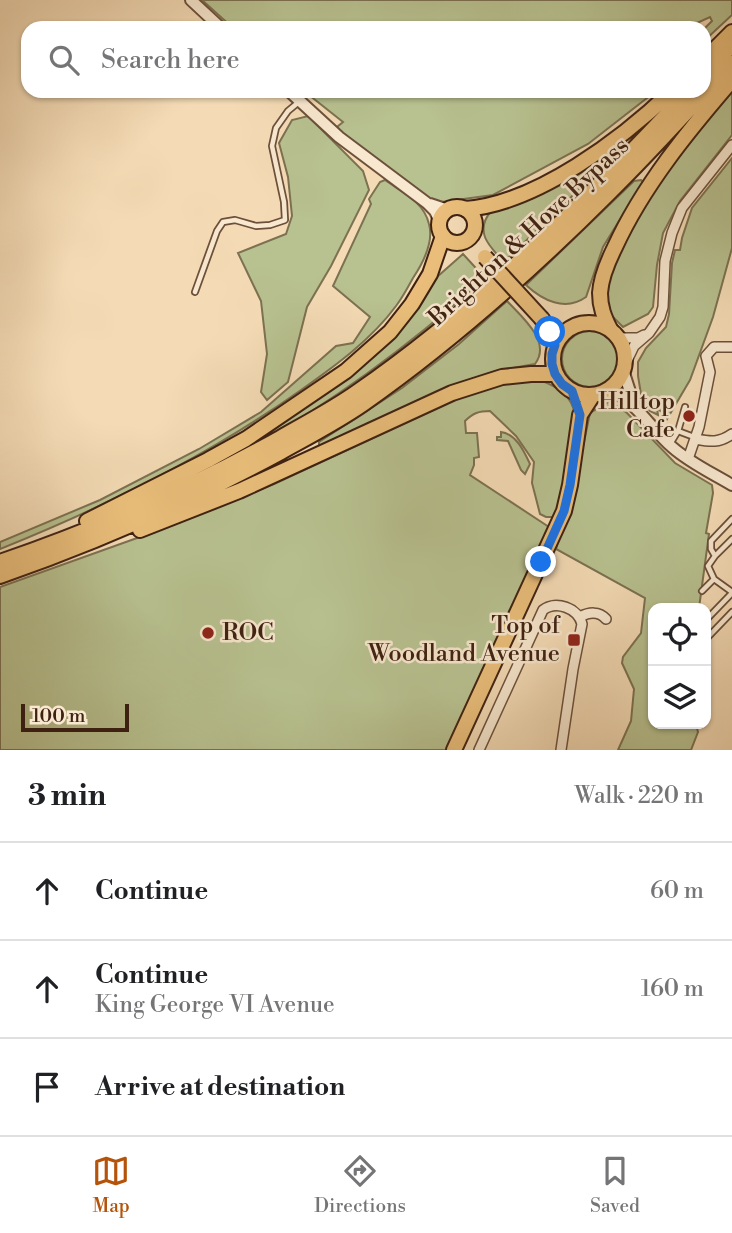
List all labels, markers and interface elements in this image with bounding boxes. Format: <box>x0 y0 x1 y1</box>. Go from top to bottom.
search box <box>21 21 711 98</box>
icon: search <box>45 41 83 79</box>
text: Search here <box>101 44 240 76</box>
street label: Brighton & Hove Bypass <box>422 131 636 333</box>
route start <box>534 316 565 347</box>
place label: Hilltop Cafe <box>598 387 675 445</box>
marker: Hilltop Cafe <box>681 408 697 424</box>
route end <box>525 546 556 577</box>
map controls <box>648 603 711 729</box>
button: locate <box>648 603 711 666</box>
place label: Top of Woodland Avenue <box>367 611 561 669</box>
place label: ROC <box>222 618 274 648</box>
marker: ROC <box>200 625 216 641</box>
marker: Top of Woodland Avenue <box>566 632 582 648</box>
button: layers <box>648 666 711 729</box>
scale bar <box>21 701 130 733</box>
text: 100 m <box>32 704 85 728</box>
text: 3 min <box>28 777 106 815</box>
text: Walk · 220 m <box>575 782 704 810</box>
icon: ahead <box>28 872 66 910</box>
text: Continue <box>95 875 208 907</box>
text: 60 m <box>650 877 704 905</box>
text: Continue <box>95 959 208 991</box>
icon: ahead <box>28 970 66 1008</box>
text: 160 m <box>641 975 704 1003</box>
text: King George VI Avenue <box>95 991 335 1019</box>
icon: arrive <box>28 1068 66 1106</box>
text: Arrive at destination <box>95 1071 345 1103</box>
tab: Map <box>92 1152 130 1218</box>
tab: Directions <box>314 1152 406 1218</box>
tab: Saved <box>590 1152 640 1218</box>

